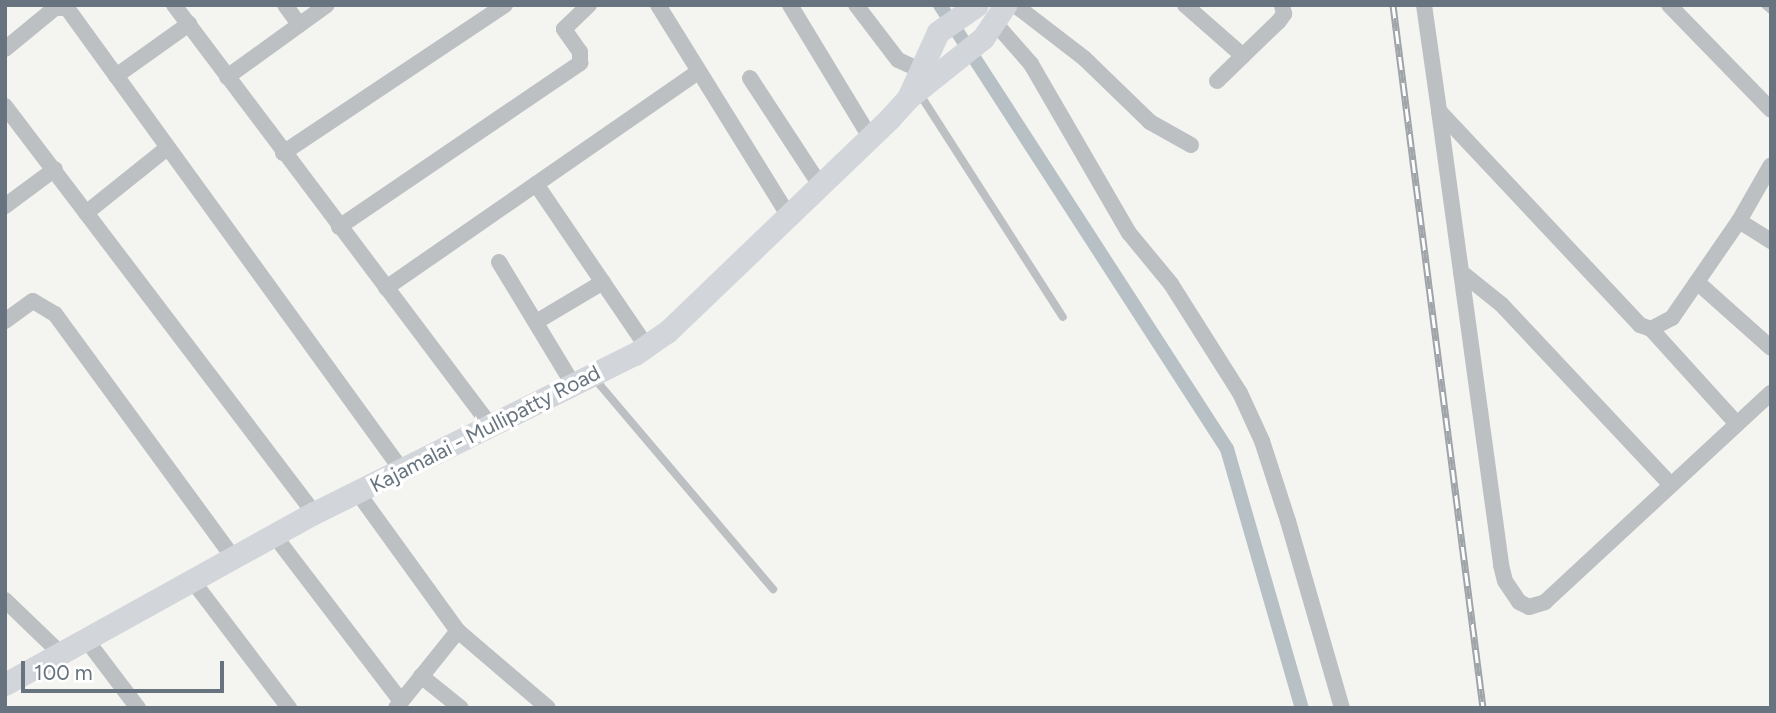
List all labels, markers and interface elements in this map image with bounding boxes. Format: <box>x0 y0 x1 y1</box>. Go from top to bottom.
street label: Kajamalai - Mullipatty Road <box>366 360 604 498</box>
scale bar <box>24 646 228 690</box>
text: 100 m <box>34 660 93 685</box>

